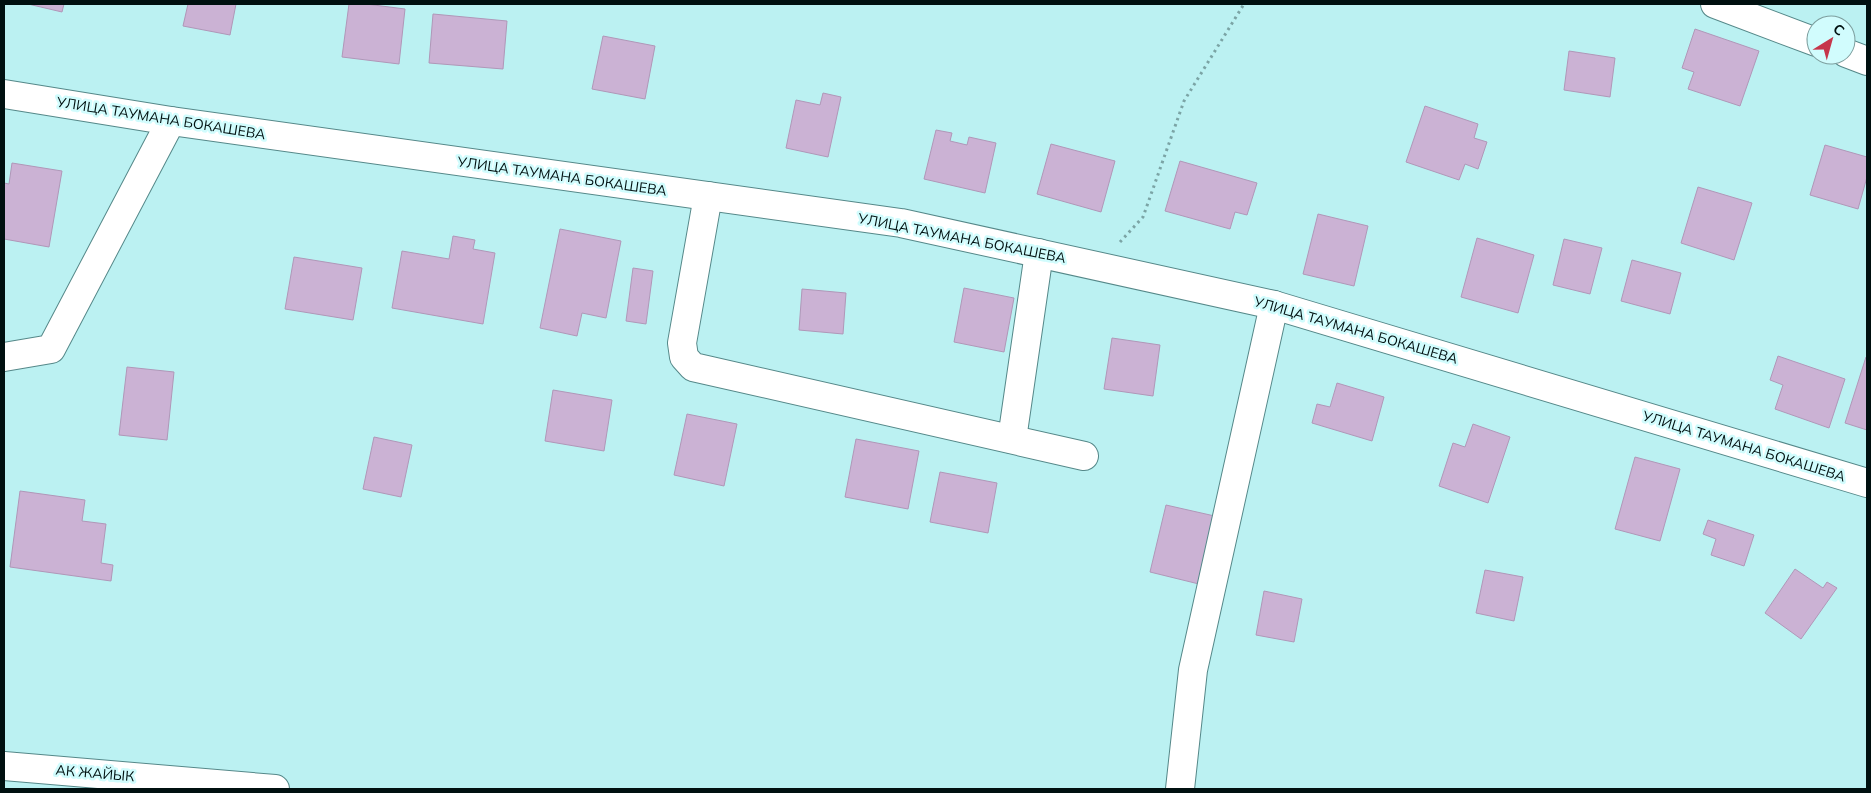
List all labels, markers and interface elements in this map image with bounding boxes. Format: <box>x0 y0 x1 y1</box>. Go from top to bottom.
north arrow <box>1806 15 1856 65</box>
text: С <box>1830 20 1848 40</box>
street label: УЛИЦА ТАУМАНА БОКАШЕВА <box>54 92 267 144</box>
street label: УЛИЦА ТАУМАНА БОКАШЕВА <box>455 152 669 200</box>
street label: УЛИЦА ТАУМАНА БОКАШЕВА <box>856 209 1068 267</box>
street label: УЛИЦА ТАУМАНА БОКАШЕВА <box>1251 292 1461 368</box>
street label: УЛИЦА ТАУМАНА БОКАШЕВА <box>1639 406 1848 486</box>
street label: АК ЖАЙЫК <box>55 761 136 785</box>

